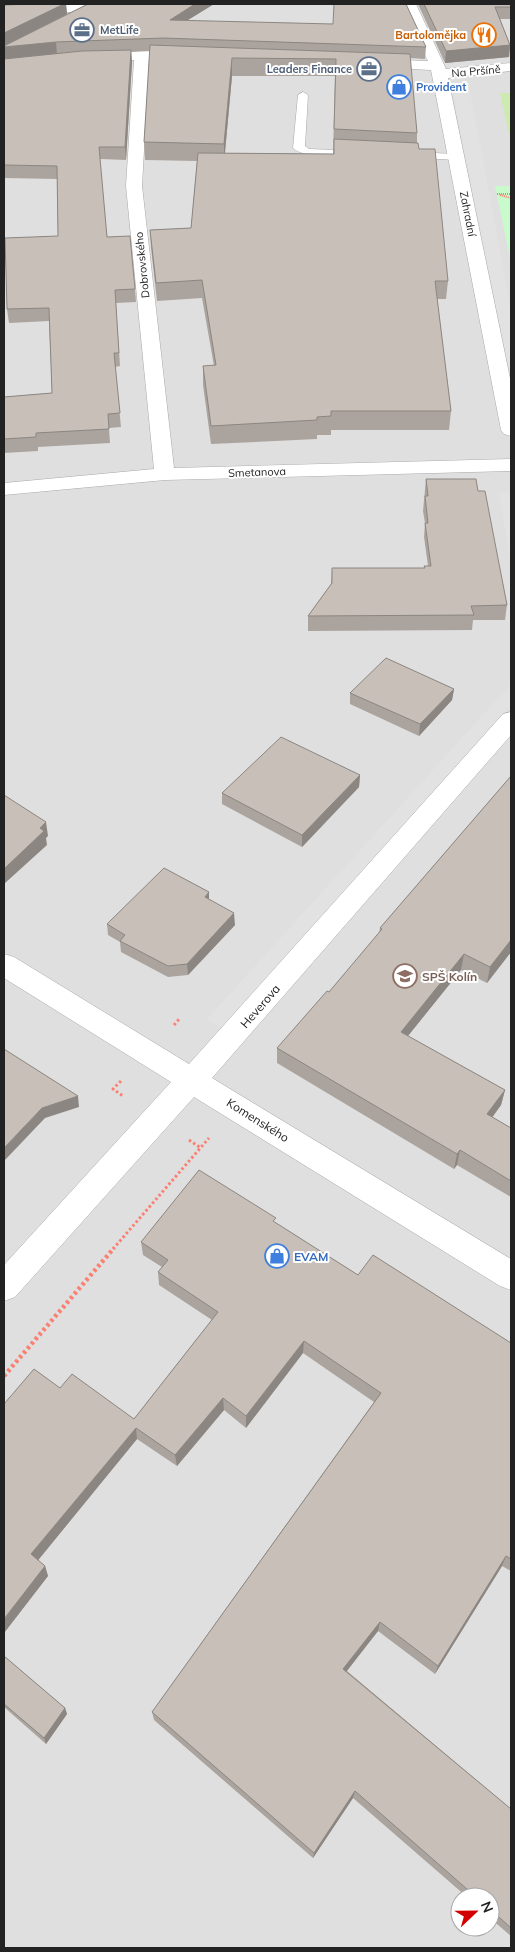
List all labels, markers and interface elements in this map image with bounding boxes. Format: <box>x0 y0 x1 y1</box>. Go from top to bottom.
office icon: MetLife <box>69 17 95 43</box>
restaurant icon: Bartolomějka <box>471 22 497 48</box>
place label: MetLife <box>100 23 139 37</box>
place label: Bartolomějka <box>395 28 466 42</box>
office icon: Leaders Finance <box>356 56 382 82</box>
place label: Leaders Finance <box>267 62 352 76</box>
street label: Na Pršíně <box>451 62 501 80</box>
shop icon: Provident <box>386 74 412 100</box>
place label: Provident <box>416 80 466 94</box>
street label: Zahradní <box>457 190 479 239</box>
street label: Dobrovského <box>132 231 152 299</box>
street label: Smetanova <box>228 464 286 480</box>
school or university icon: SPŠ Kolín <box>392 963 418 989</box>
place label: SPŠ Kolín <box>422 969 477 984</box>
street label: Heverova <box>237 981 283 1031</box>
street label: Komenského <box>224 1095 292 1145</box>
shop icon: EVAM <box>264 1243 290 1269</box>
place label: EVAM <box>294 1249 328 1264</box>
north arrow <box>450 1887 500 1937</box>
text: N <box>477 1899 497 1915</box>

